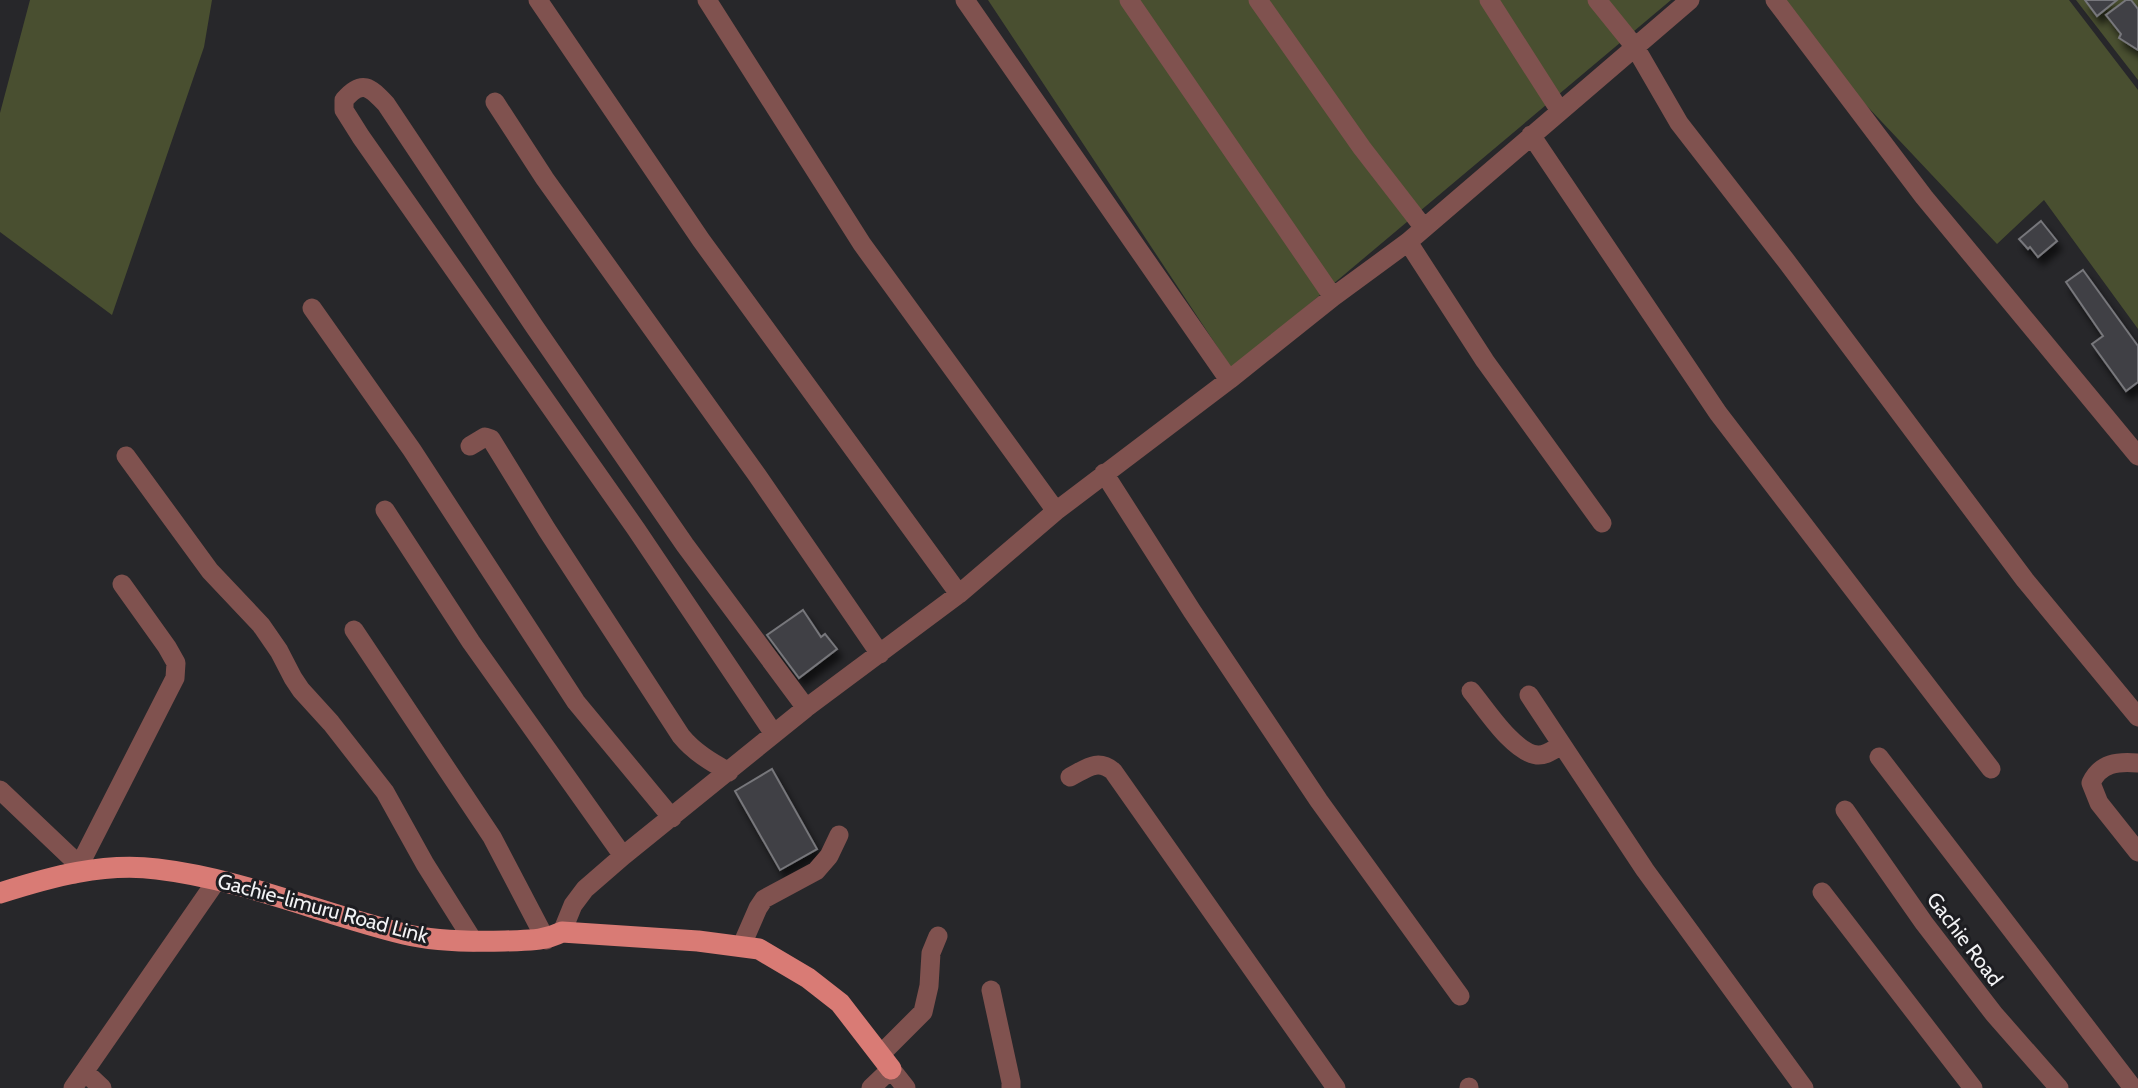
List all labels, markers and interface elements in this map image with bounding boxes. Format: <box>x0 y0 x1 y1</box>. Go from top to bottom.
street label: Gachie-limuru Road Link <box>215 868 432 948</box>
street label: Gachie Road <box>1922 887 2008 991</box>

